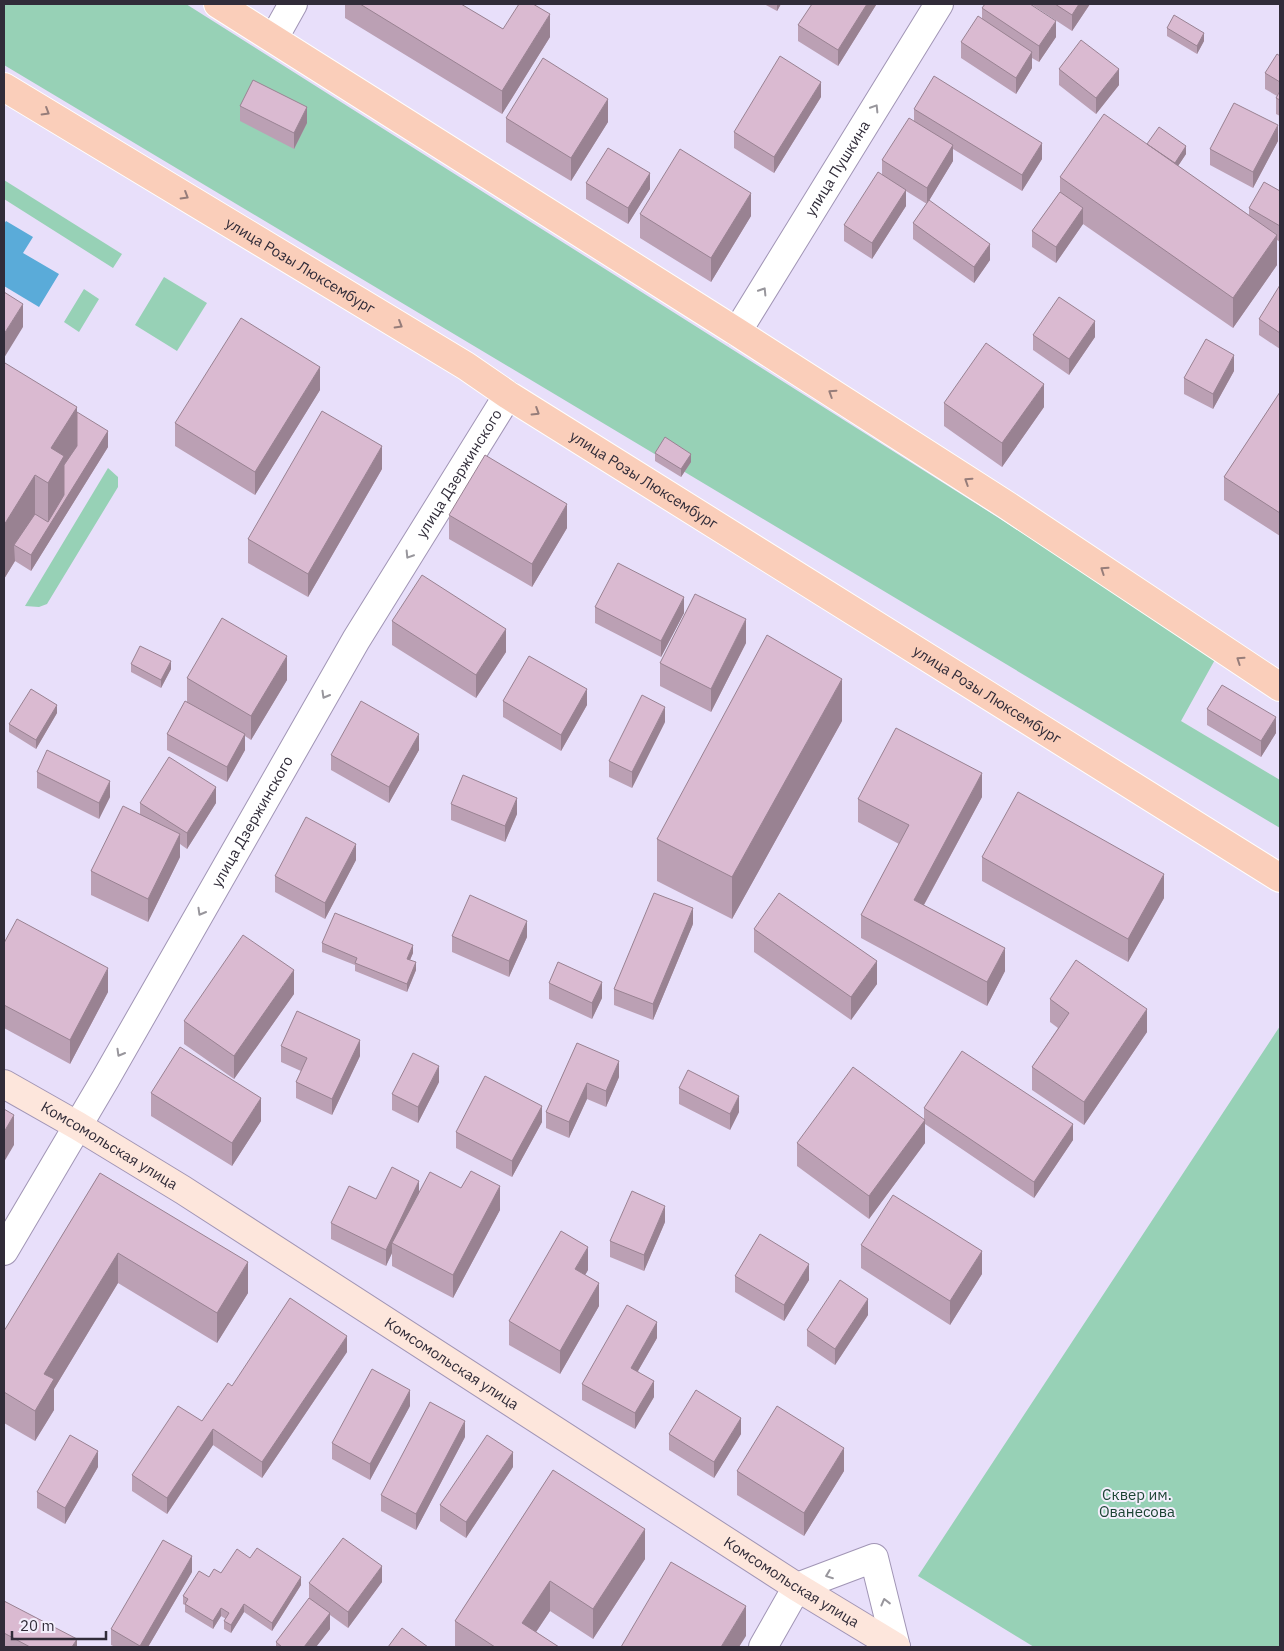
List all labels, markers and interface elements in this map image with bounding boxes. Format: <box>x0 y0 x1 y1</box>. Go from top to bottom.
one-way arrow <box>869 104 878 113</box>
one-way arrow <box>40 106 49 116</box>
street label: улица Пушкина <box>801 117 874 220</box>
one-way arrow <box>179 190 188 200</box>
street label: улица Розы Люксембург <box>222 213 379 318</box>
one-way arrow <box>756 287 766 296</box>
one-way arrow <box>393 319 402 329</box>
one-way arrow <box>828 390 837 400</box>
street label: улица Дзержинского <box>412 405 506 541</box>
one-way arrow <box>531 406 540 416</box>
street label: улица Розы Люксембург <box>566 426 722 533</box>
one-way arrow <box>965 478 974 487</box>
one-way arrow <box>406 550 415 559</box>
one-way arrow <box>1100 567 1109 577</box>
street label: улица Розы Люксембург <box>910 641 1066 748</box>
one-way arrow <box>1236 657 1245 666</box>
one-way arrow <box>322 689 332 698</box>
street label: улица Дзержинского <box>207 752 297 890</box>
one-way arrow <box>197 906 207 915</box>
one-way arrow <box>117 1047 127 1056</box>
street label: Комсомольская улица <box>38 1097 181 1194</box>
street label: Комсомольская улица <box>381 1313 523 1414</box>
park label: Сквер им. Ованесова <box>1099 1485 1175 1521</box>
street label: Комсомольская улица <box>720 1532 863 1631</box>
one-way arrow <box>825 1569 834 1579</box>
one-way arrow <box>880 1598 891 1607</box>
scale bar <box>12 1608 106 1640</box>
text: 20 m <box>20 1616 55 1635</box>

